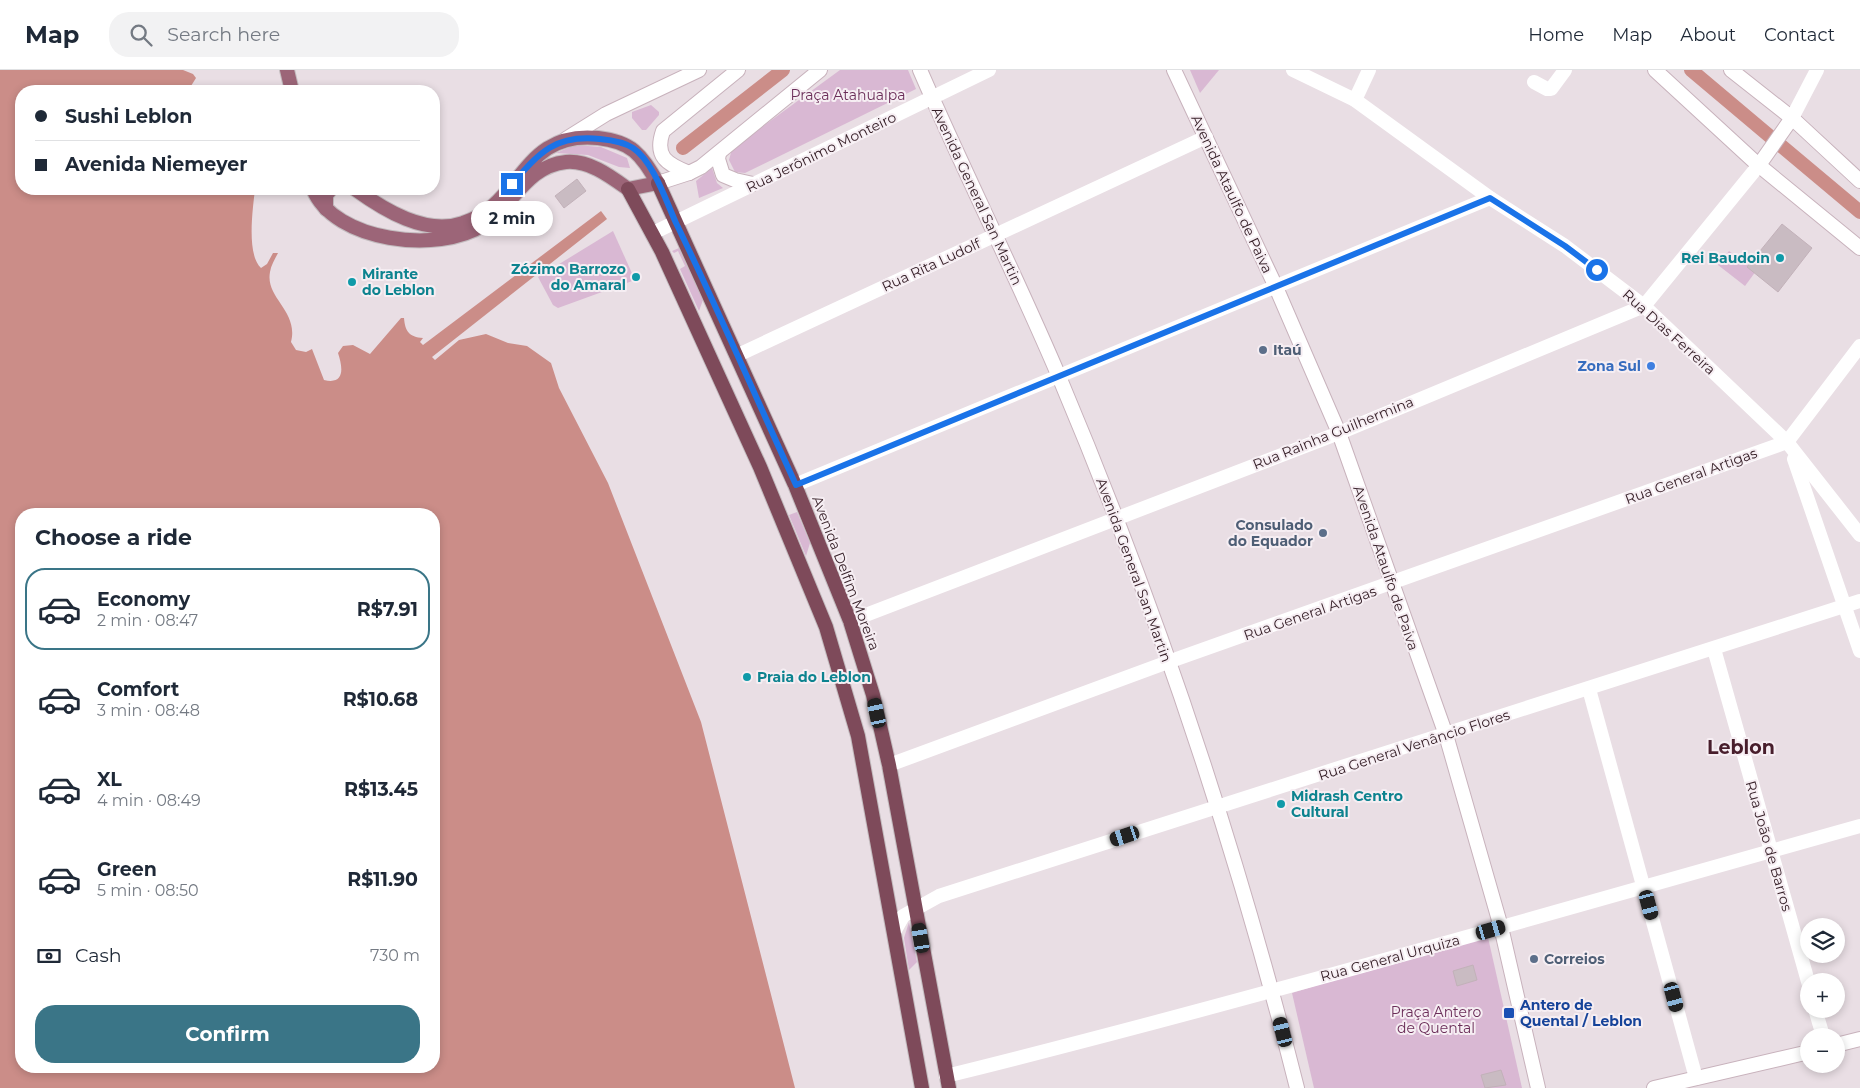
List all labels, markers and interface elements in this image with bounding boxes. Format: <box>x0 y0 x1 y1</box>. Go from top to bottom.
search box <box>109 12 459 57</box>
text: Map <box>25 20 79 49</box>
icon: search <box>127 21 155 49</box>
text: Search here <box>167 23 280 46</box>
text: Home <box>1528 24 1584 46</box>
text: Map <box>1612 24 1652 46</box>
text: About <box>1680 24 1736 46</box>
text: Contact <box>1764 24 1835 46</box>
park label: Praça Atahualpa <box>790 86 906 104</box>
street label: Avenida General San Martin <box>928 104 1026 288</box>
text: Sushi Leblon <box>65 105 192 128</box>
street label: Rua Jerônimo Monteiro <box>743 108 899 196</box>
street label: Avenida Ataulfo de Paiva <box>1187 112 1277 276</box>
text: Avenida Niemeyer <box>65 153 248 176</box>
route end <box>501 173 523 195</box>
callout: 2 min <box>471 202 553 236</box>
text: 2 min <box>489 209 535 228</box>
street label: Rua Rita Ludolf <box>879 234 984 296</box>
place label: Rei Baudoin <box>1681 249 1770 267</box>
marker: Rei Baudoin <box>1774 252 1786 264</box>
route start <box>1586 259 1608 281</box>
place label: Zózimo Barrozo do Amaral <box>511 260 626 294</box>
place label: Mirante do Leblon <box>362 265 435 299</box>
marker: Zózimo Barrozo do Amaral <box>630 271 642 283</box>
marker: Mirante do Leblon <box>346 276 358 288</box>
street label: Rua Dias Ferreira <box>1619 285 1719 379</box>
place label: Itaú <box>1273 341 1302 359</box>
marker: Itaú <box>1257 344 1269 356</box>
place label: Zona Sul <box>1577 357 1641 375</box>
marker: Zona Sul <box>1645 360 1657 372</box>
street label: Rua Rainha Guilhermina <box>1250 392 1416 474</box>
street label: Rua General Artigas <box>1622 444 1760 508</box>
street label: Avenida General San Martin <box>1092 476 1176 664</box>
street label: Avenida Ataulfo de Paiva <box>1349 483 1423 653</box>
street label: Avenida Delfim Moreira <box>808 493 884 653</box>
place label: Consulado do Equador <box>1228 516 1313 550</box>
text: Choose a ride <box>35 524 192 551</box>
marker: Consulado do Equador <box>1317 527 1329 539</box>
street label: Rua General Artigas <box>1241 582 1379 644</box>
icon: car <box>37 587 82 632</box>
text: Economy <box>97 588 190 611</box>
text: R$7.91 <box>357 598 418 621</box>
text: 2 min · 08:47 <box>97 611 198 630</box>
place label: Praia do Leblon <box>757 668 871 686</box>
marker: Praia do Leblon <box>741 671 753 683</box>
icon: car <box>37 677 82 722</box>
text: Comfort <box>97 678 179 701</box>
text: R$10.68 <box>343 688 418 711</box>
car <box>866 697 887 729</box>
text: 3 min · 08:48 <box>97 701 200 720</box>
street label: Rua General Venâncio Flores <box>1316 705 1512 784</box>
district label: Leblon <box>1707 736 1775 759</box>
icon: car <box>37 767 82 812</box>
text: XL <box>97 768 122 791</box>
text: R$13.45 <box>344 778 418 801</box>
street label: Rua João de Barros <box>1742 779 1796 913</box>
place label: Midrash Centro Cultural <box>1291 787 1403 821</box>
text: 4 min · 08:49 <box>97 791 201 810</box>
marker: Midrash Centro Cultural <box>1275 798 1287 810</box>
car <box>1108 824 1141 848</box>
icon: car <box>37 857 82 902</box>
text: Green <box>97 858 157 881</box>
text: R$11.90 <box>347 868 418 891</box>
text: 5 min · 08:50 <box>97 881 199 900</box>
car <box>1637 889 1660 921</box>
map controls <box>1800 918 1845 1073</box>
button: layers <box>1800 918 1845 963</box>
car <box>1474 919 1507 941</box>
car <box>911 922 930 954</box>
street label: Rua General Urquiza <box>1318 931 1462 985</box>
icon: cash <box>35 942 63 970</box>
text: Cash <box>75 944 122 967</box>
text: 730 m <box>370 946 420 965</box>
place label: Correios <box>1544 950 1605 968</box>
marker: Correios <box>1528 953 1540 965</box>
button: + <box>1800 973 1845 1018</box>
car <box>1662 981 1685 1013</box>
place label: Antero de Quental / Leblon <box>1519 996 1642 1030</box>
park label: Praça Antero de Quental <box>1391 1003 1481 1037</box>
button: Confirm <box>35 1005 420 1063</box>
marker: Antero de Quental / Leblon <box>1502 1006 1516 1020</box>
car <box>1272 1016 1293 1048</box>
button: − <box>1800 1028 1845 1073</box>

